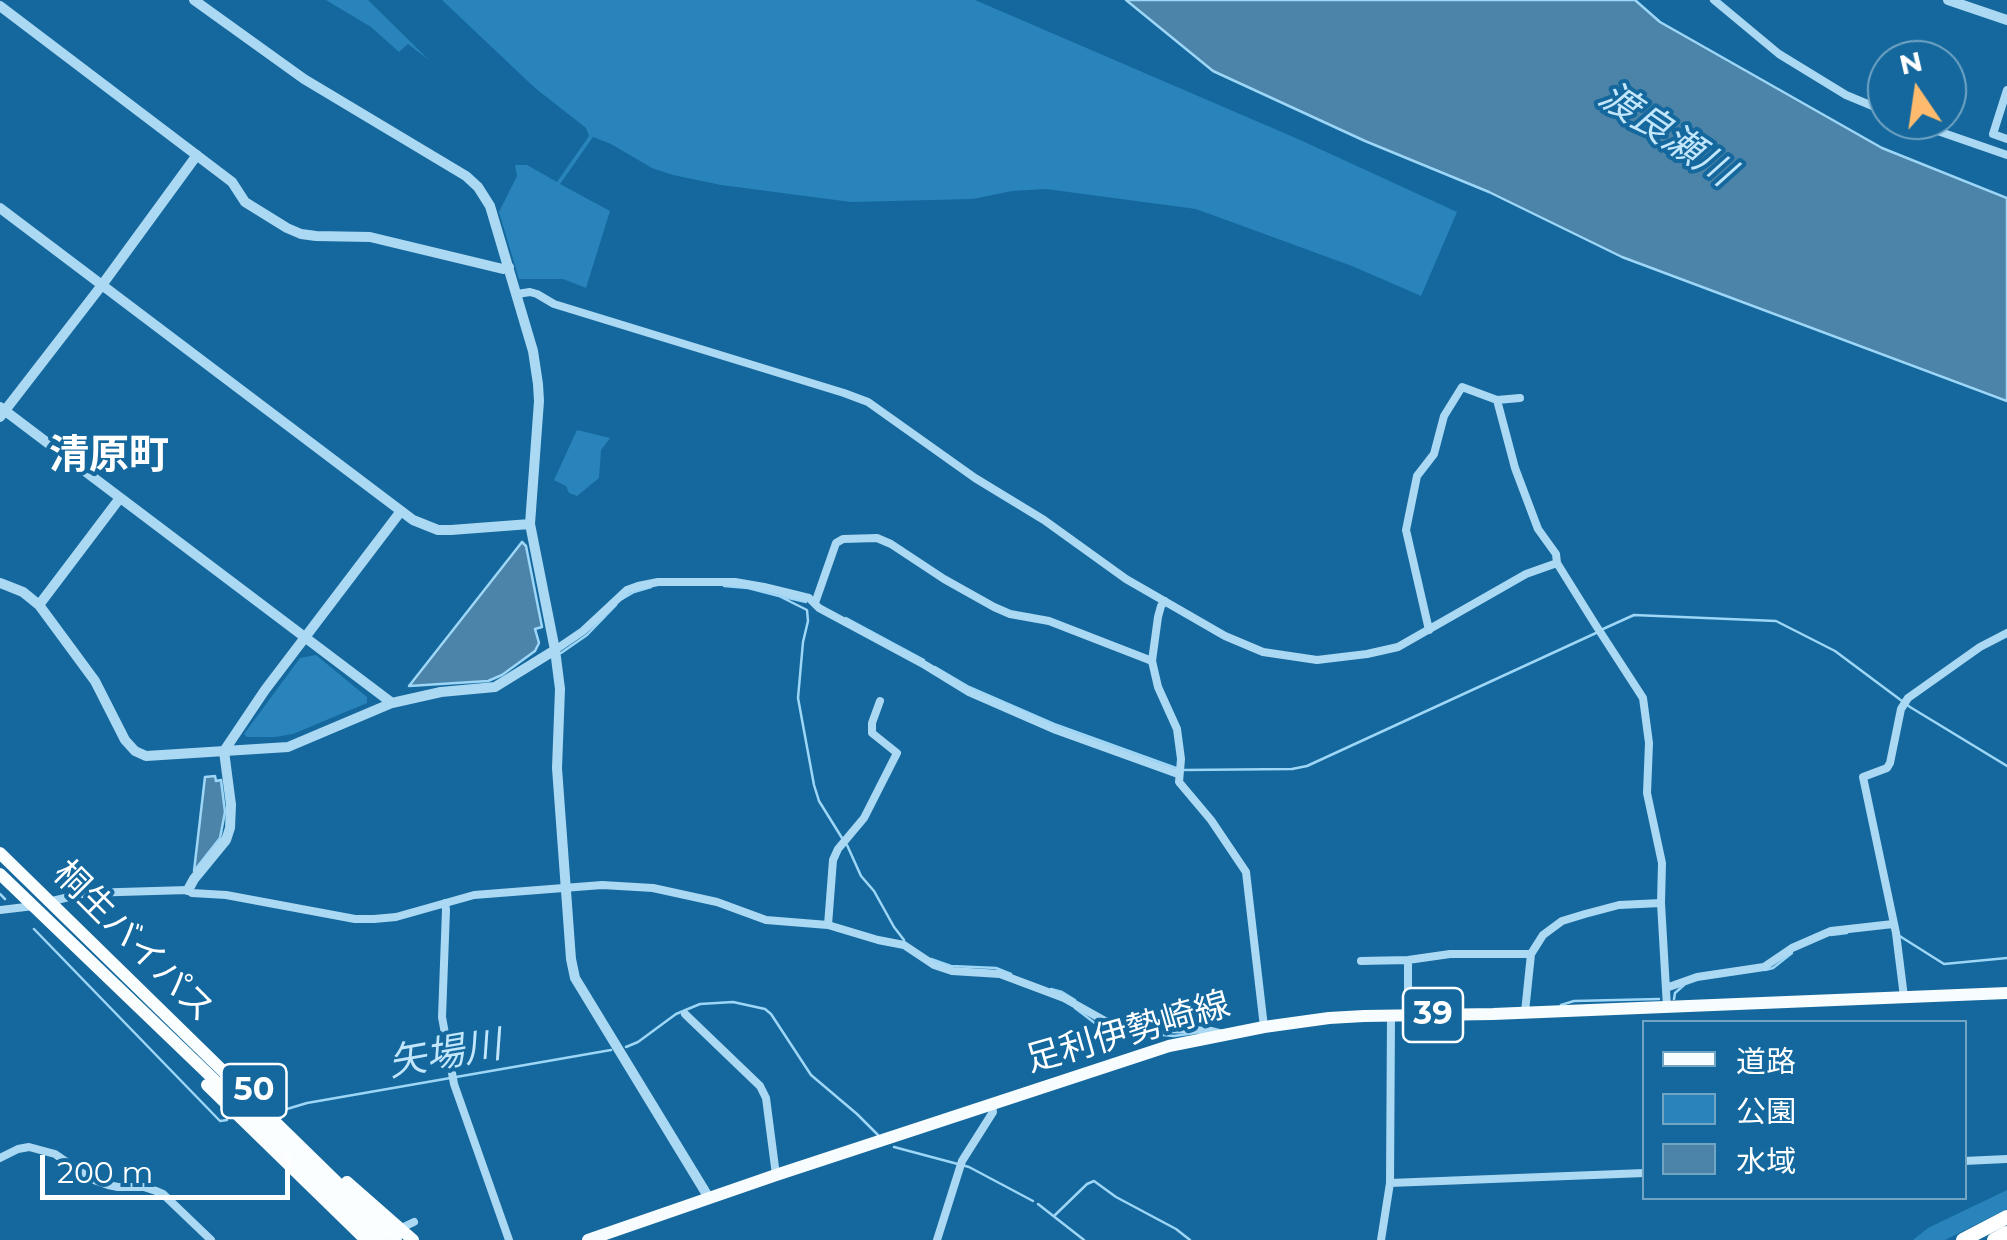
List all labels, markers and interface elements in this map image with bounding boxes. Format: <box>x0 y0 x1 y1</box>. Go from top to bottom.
north arrow <box>1867 40 1967 140</box>
text: N <box>1896 44 1926 82</box>
water label: 渡良瀬川 <box>1590 74 1742 196</box>
district label: 清原町 <box>49 432 169 480</box>
street label: 桐生バイパス <box>44 853 222 1031</box>
street label: 足利伊勢崎線 <box>1021 984 1235 1082</box>
road number: 39 <box>1403 988 1463 1042</box>
legend <box>1642 1020 1967 1200</box>
water label: 矢場川 <box>385 1023 505 1087</box>
text: 道路 <box>1736 1043 1796 1080</box>
road number: 50 <box>222 1064 286 1118</box>
text: 公園 <box>1736 1093 1796 1130</box>
scale bar <box>45 1135 295 1197</box>
text: 水域 <box>1736 1143 1796 1180</box>
text: 200 m <box>57 1154 153 1191</box>

